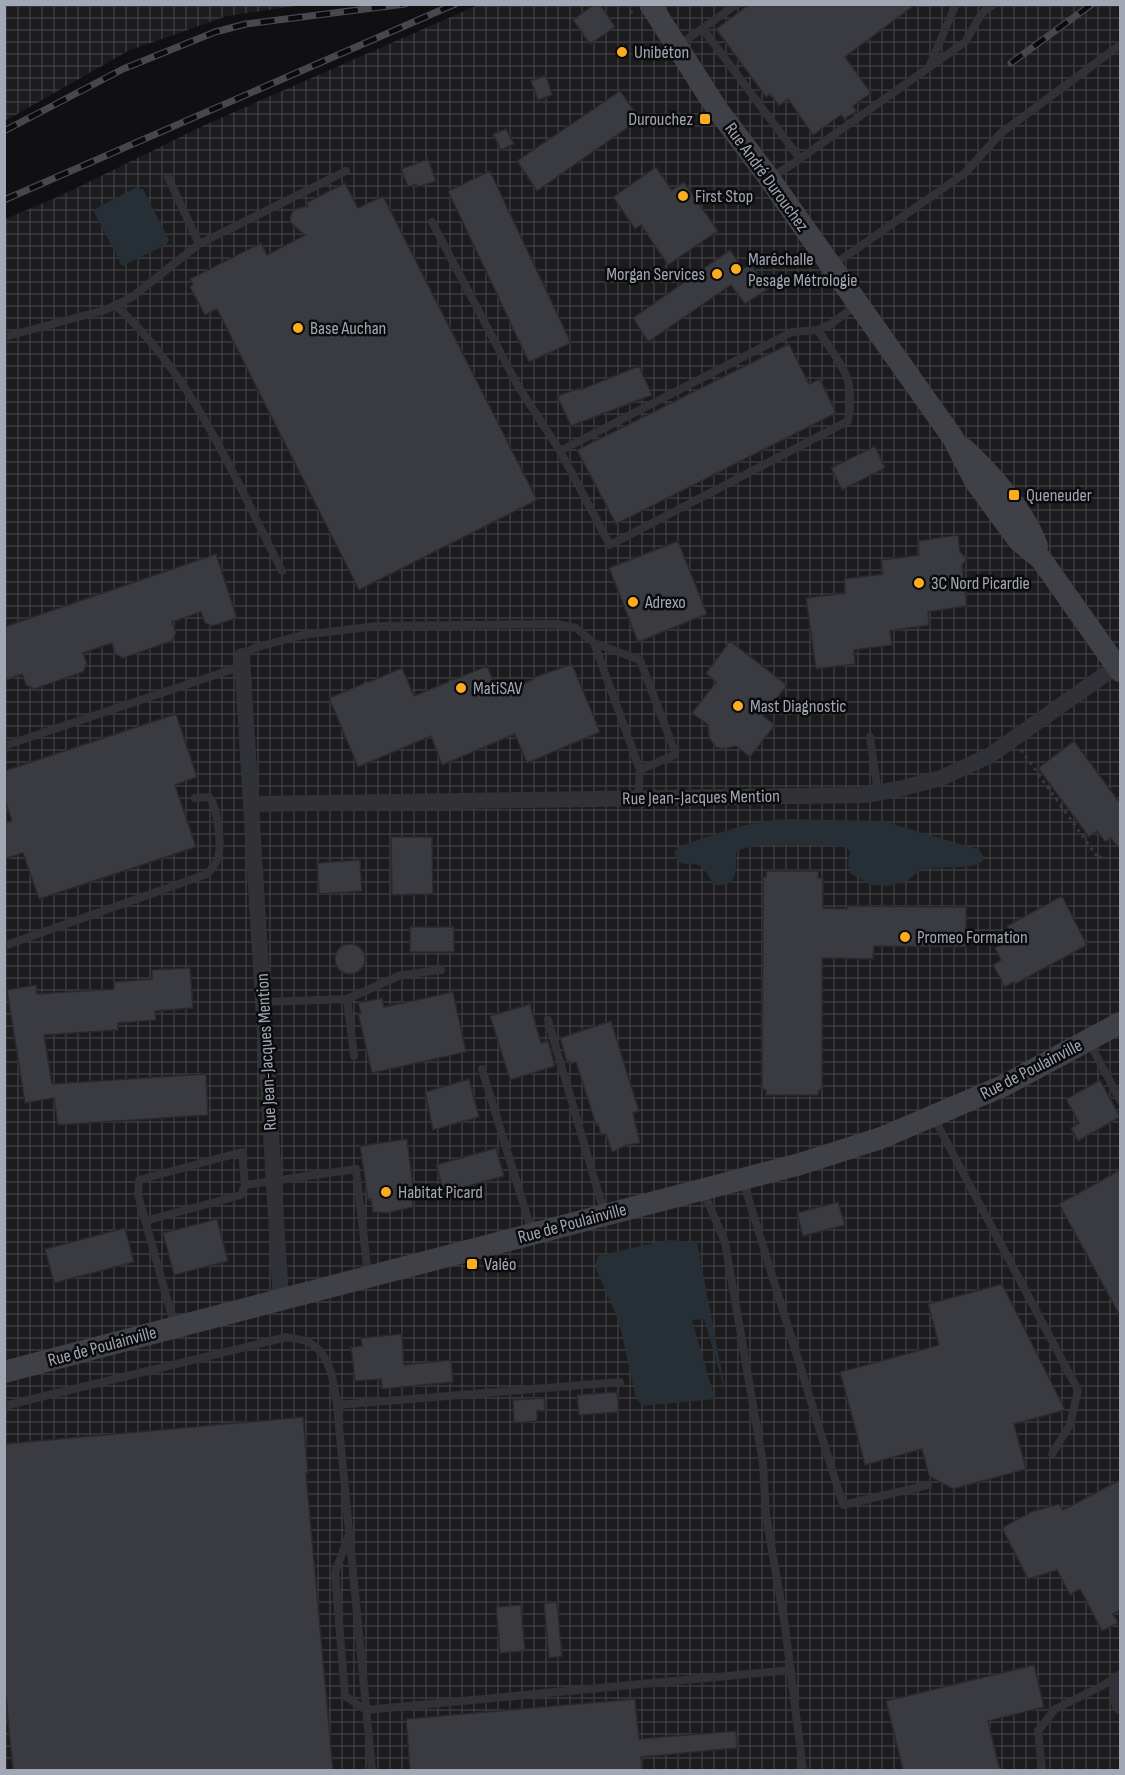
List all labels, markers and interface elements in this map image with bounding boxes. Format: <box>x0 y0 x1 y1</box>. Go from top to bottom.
place label: Unibéton <box>634 42 689 63</box>
marker: Unibéton <box>615 45 629 59</box>
place label: Durouchez <box>628 109 694 130</box>
marker: Durouchez <box>698 112 712 126</box>
street label: Rue André Durouchez <box>720 119 813 236</box>
place label: First Stop <box>695 186 753 207</box>
marker: First Stop <box>676 189 690 203</box>
place label: Maréchalle Pesage Métrologie <box>748 249 858 291</box>
marker: Maréchalle Pesage Métrologie <box>729 262 743 276</box>
place label: Morgan Services <box>606 264 705 285</box>
marker: Morgan Services <box>710 267 724 281</box>
place label: Base Auchan <box>310 318 386 339</box>
marker: Base Auchan <box>291 321 305 335</box>
place label: Queneuder <box>1026 485 1092 506</box>
marker: Queneuder <box>1007 488 1021 502</box>
place label: 3C Nord Picardie <box>931 573 1030 594</box>
marker: 3C Nord Picardie <box>912 576 926 590</box>
place label: Adrexo <box>644 592 686 613</box>
marker: Adrexo <box>626 595 640 609</box>
place label: MatiSAV <box>473 678 522 699</box>
marker: MatiSAV <box>454 681 468 695</box>
place label: Mast Diagnostic <box>750 696 846 717</box>
marker: Mast Diagnostic <box>731 699 745 713</box>
street label: Rue Jean-Jacques Mention <box>622 786 780 809</box>
place label: Promeo Formation <box>917 927 1028 948</box>
marker: Promeo Formation <box>898 930 912 944</box>
street label: Rue Jean-Jacques Mention <box>252 973 281 1131</box>
street label: Rue de Poulainville <box>977 1035 1086 1104</box>
place label: Habitat Picard <box>398 1182 483 1203</box>
marker: Habitat Picard <box>379 1185 393 1199</box>
street label: Rue de Poulainville <box>515 1199 629 1248</box>
place label: Valéo <box>484 1254 517 1275</box>
marker: Valéo <box>465 1257 479 1271</box>
street label: Rue de Poulainville <box>45 1322 159 1371</box>

